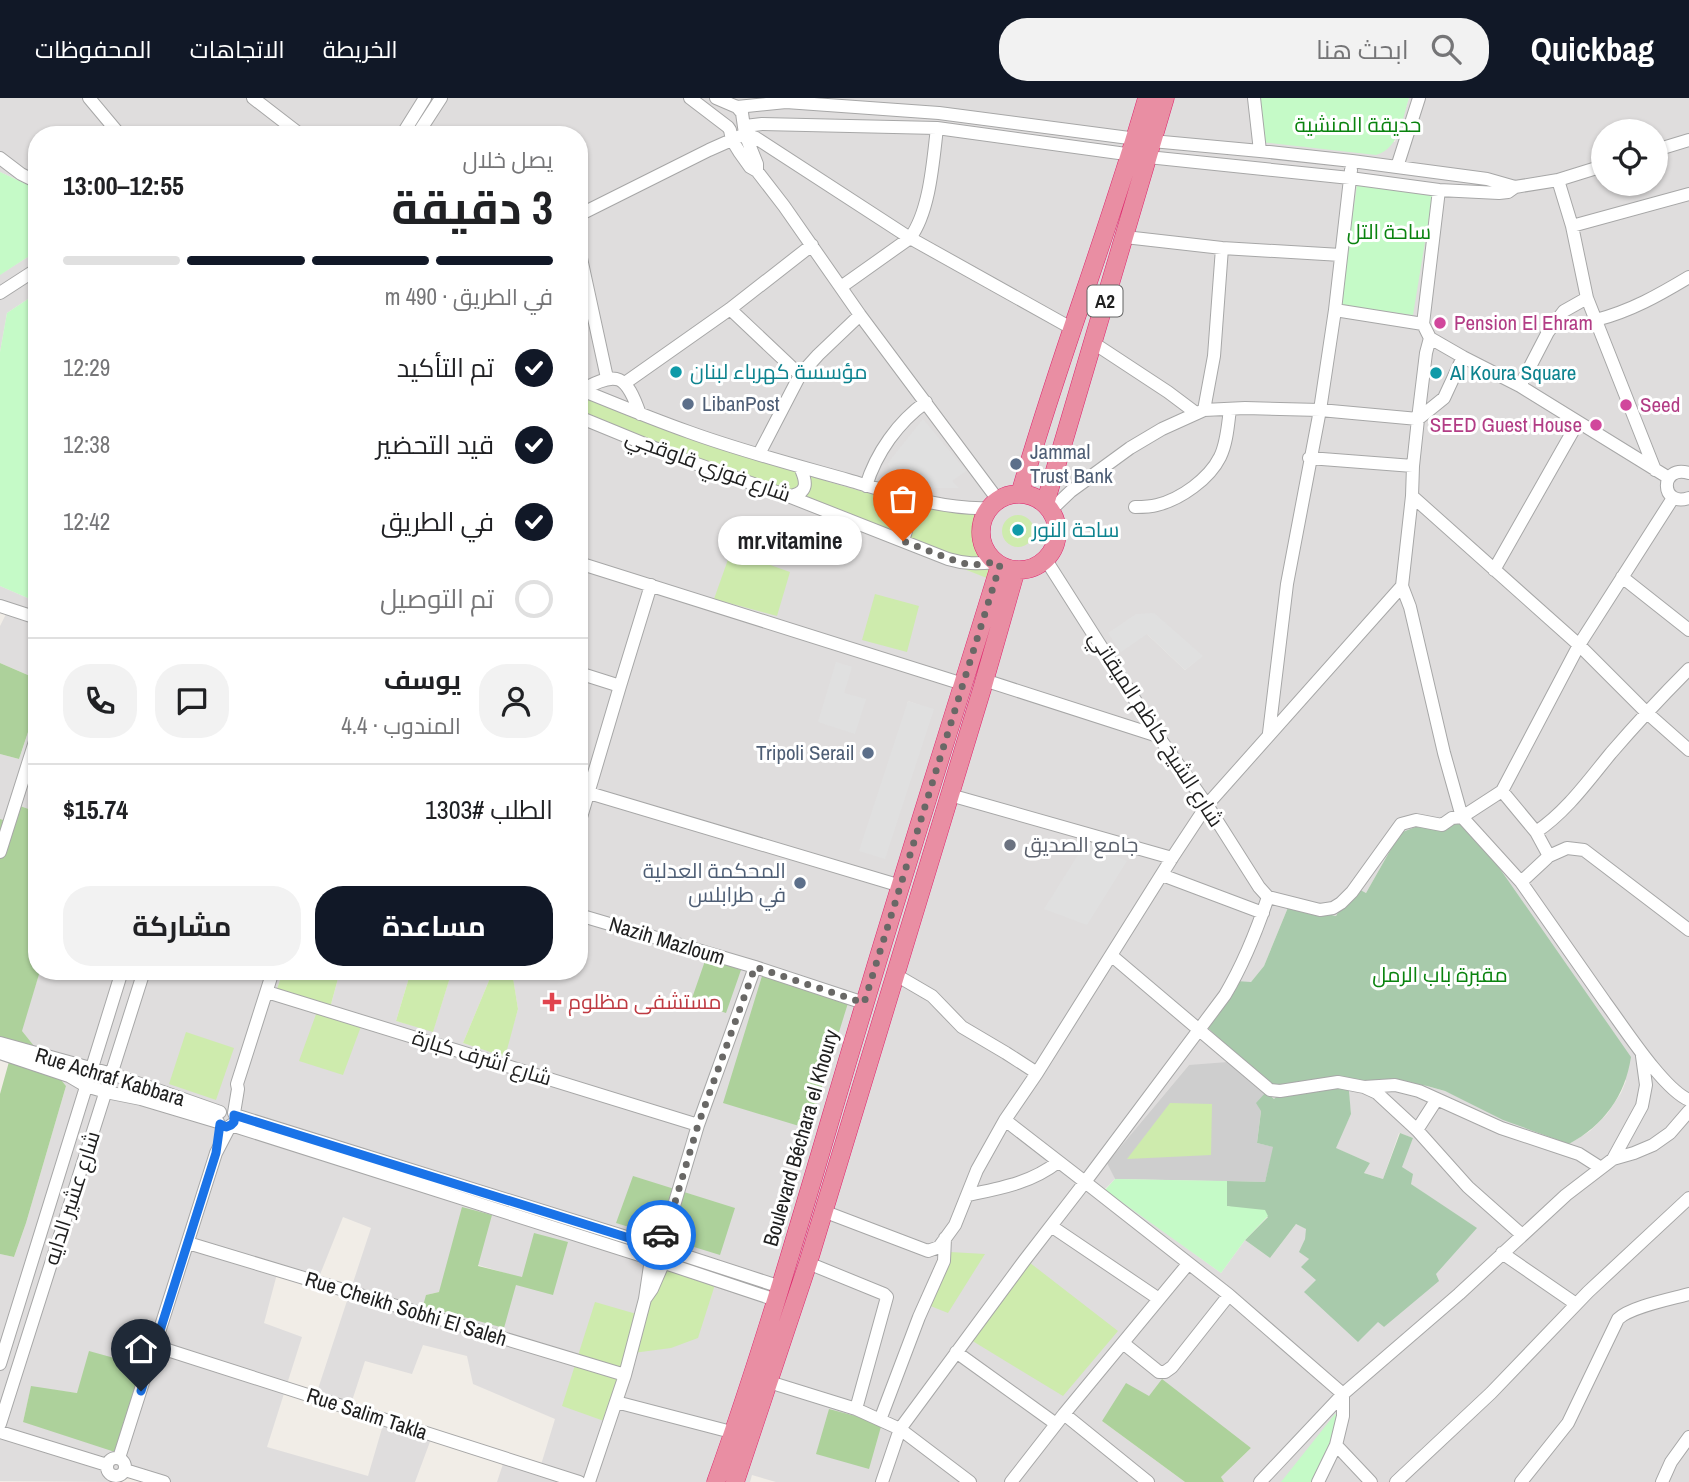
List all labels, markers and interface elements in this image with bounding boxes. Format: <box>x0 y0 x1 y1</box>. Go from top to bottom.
search box <box>999 18 1489 81</box>
text: Quickbag <box>1531 27 1654 71</box>
icon: search <box>1427 30 1465 68</box>
text: ابحث هنا <box>1316 32 1409 67</box>
text: المحفوظات <box>35 33 152 65</box>
text: الاتجاهات <box>190 33 285 65</box>
text: الخريطة <box>323 33 398 65</box>
park label: حديقة المنشية <box>1295 110 1422 139</box>
map controls <box>1591 119 1668 196</box>
button: locate <box>1591 119 1668 196</box>
text: يصل خلال <box>462 144 553 175</box>
text: 12:55–13:00 <box>63 168 184 203</box>
text: 3 دقيقة <box>391 176 553 238</box>
park label: ساحة التل <box>1347 217 1431 246</box>
text: في الطريق · 490 m <box>385 281 553 312</box>
road number: A2 <box>1088 286 1122 316</box>
place label: Pension El Ehram <box>1454 308 1593 337</box>
marker: Pension El Ehram <box>1432 315 1448 331</box>
icon: check <box>515 349 553 387</box>
text: تم التأكيد <box>397 350 494 385</box>
text: 12:29 <box>63 352 110 383</box>
place label: مؤسسة كهرباء لبنان <box>690 357 868 386</box>
place label: Al Koura Square <box>1449 358 1576 387</box>
marker: مؤسسة كهرباء لبنان <box>668 364 684 380</box>
marker: Al Koura Square <box>1428 365 1444 381</box>
place label: LibanPost <box>702 389 780 418</box>
place label: Seed <box>1640 390 1680 419</box>
marker: LibanPost <box>680 396 696 412</box>
marker: Seed <box>1618 397 1634 413</box>
place label: SEED Guest House <box>1430 410 1582 439</box>
marker: SEED Guest House <box>1588 417 1604 433</box>
street label: شارع فوزي قاوقجي <box>621 422 795 511</box>
icon: check <box>515 426 553 464</box>
text: قيد التحضير <box>376 427 494 462</box>
text: 12:38 <box>63 429 110 460</box>
place label: Jammal Trust Bank <box>1030 437 1113 490</box>
marker: Jammal Trust Bank <box>1008 456 1024 472</box>
pin <box>873 469 933 541</box>
icon: bag <box>884 480 922 518</box>
icon: check <box>515 503 553 541</box>
text: في الطريق <box>381 504 494 539</box>
text: 12:42 <box>63 506 110 537</box>
place label: ساحة النور <box>1031 515 1119 544</box>
callout: mr.vitamine <box>718 516 861 565</box>
marker: ساحة النور <box>1010 522 1026 538</box>
text: mr.vitamine <box>738 525 842 556</box>
text: تم التوصيل <box>380 581 494 616</box>
street label: شارع الشيخ كاظم الميقاتي <box>1080 625 1231 833</box>
text: يوسف <box>384 662 461 697</box>
button: phone <box>63 664 137 738</box>
button: chat <box>155 664 229 738</box>
button: person <box>479 664 553 738</box>
text: المندوب · 4.4 <box>341 710 461 741</box>
place label: Tripoli Serail <box>756 738 854 767</box>
marker: Tripoli Serail <box>860 745 876 761</box>
text: $15.74 <box>63 792 128 827</box>
text: الطلب #1303 <box>425 792 553 827</box>
place label: جامع الصديق <box>1024 830 1138 859</box>
marker: جامع الصديق <box>1002 837 1018 853</box>
place label: المحكمة العدلية في طرابلس <box>643 856 786 911</box>
marker: المحكمة العدلية في طرابلس <box>792 875 808 891</box>
button: مشاركة <box>63 886 301 966</box>
button: مساعدة <box>315 886 553 966</box>
street label: Nazih Mazloum <box>606 909 729 972</box>
park label: مقبرة باب الرمل <box>1372 960 1508 989</box>
place label: مستشفى مظلوم <box>568 987 722 1016</box>
marker: مستشفى مظلوم <box>542 992 562 1012</box>
street label: شارع أشرف كبارة <box>409 1023 555 1092</box>
street label: Boulevard Béchara el Khoury <box>756 1026 845 1250</box>
street label: Rue Achraf Kabbara <box>32 1040 189 1113</box>
street label: شارع عشير الدايه <box>36 1127 107 1269</box>
courier <box>626 1200 696 1270</box>
icon: car <box>642 1216 680 1254</box>
street label: Rue Cheikh Sobhi El Saleh <box>302 1264 511 1353</box>
pin <box>111 1319 171 1391</box>
icon: home <box>122 1330 160 1368</box>
street label: Rue Salim Takla <box>303 1380 432 1447</box>

